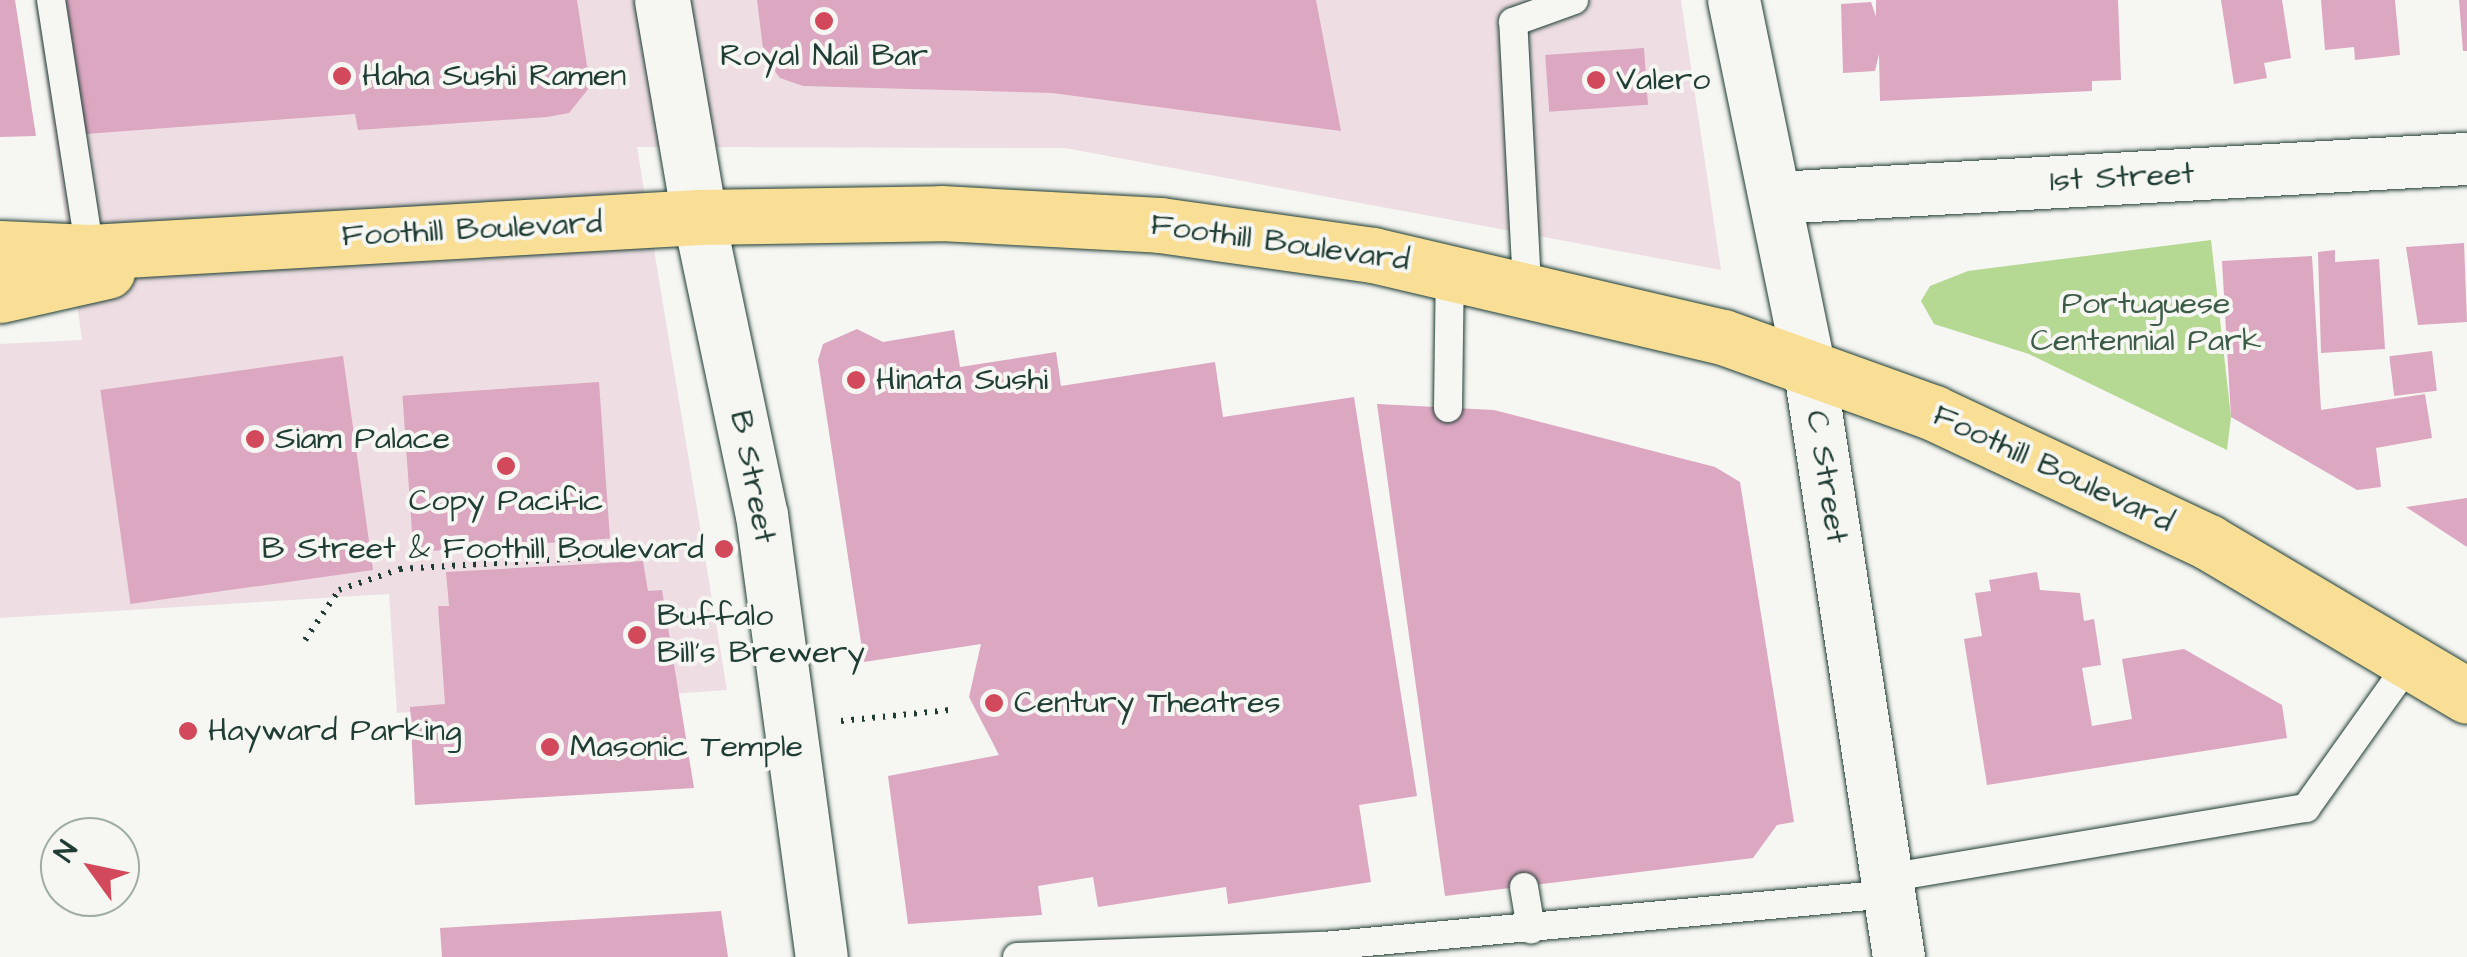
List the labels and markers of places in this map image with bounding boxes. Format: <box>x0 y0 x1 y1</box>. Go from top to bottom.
marker: Royal Nail Bar <box>813 10 835 32</box>
place label: Royal Nail Bar <box>720 37 928 75</box>
place label: Haha Sushi Ramen <box>362 57 626 95</box>
place label: Valero <box>1616 61 1710 99</box>
marker: Haha Sushi Ramen <box>331 65 353 87</box>
marker: Valero <box>1585 69 1607 91</box>
place label: Hinata Sushi <box>876 361 1048 399</box>
marker: Hinata Sushi <box>845 369 867 391</box>
place label: Siam Palace <box>275 420 450 458</box>
marker: Siam Palace <box>244 428 266 450</box>
marker: Copy Pacific <box>495 455 517 477</box>
place label: Copy Pacific <box>409 482 603 520</box>
place label: B Street & Foothill Boulevard <box>262 530 704 568</box>
marker: B Street & Foothill Boulevard <box>713 538 735 560</box>
place label: Buffalo Bill's Brewery <box>657 598 865 673</box>
marker: Buffalo Bill's Brewery <box>626 624 648 646</box>
place label: Century Theatres <box>1014 684 1281 722</box>
marker: Century Theatres <box>983 692 1005 714</box>
place label: Hayward Parking <box>208 712 462 750</box>
marker: Hayward Parking <box>177 720 199 742</box>
place label: Masonic Temple <box>570 728 803 766</box>
marker: Masonic Temple <box>539 736 561 758</box>

